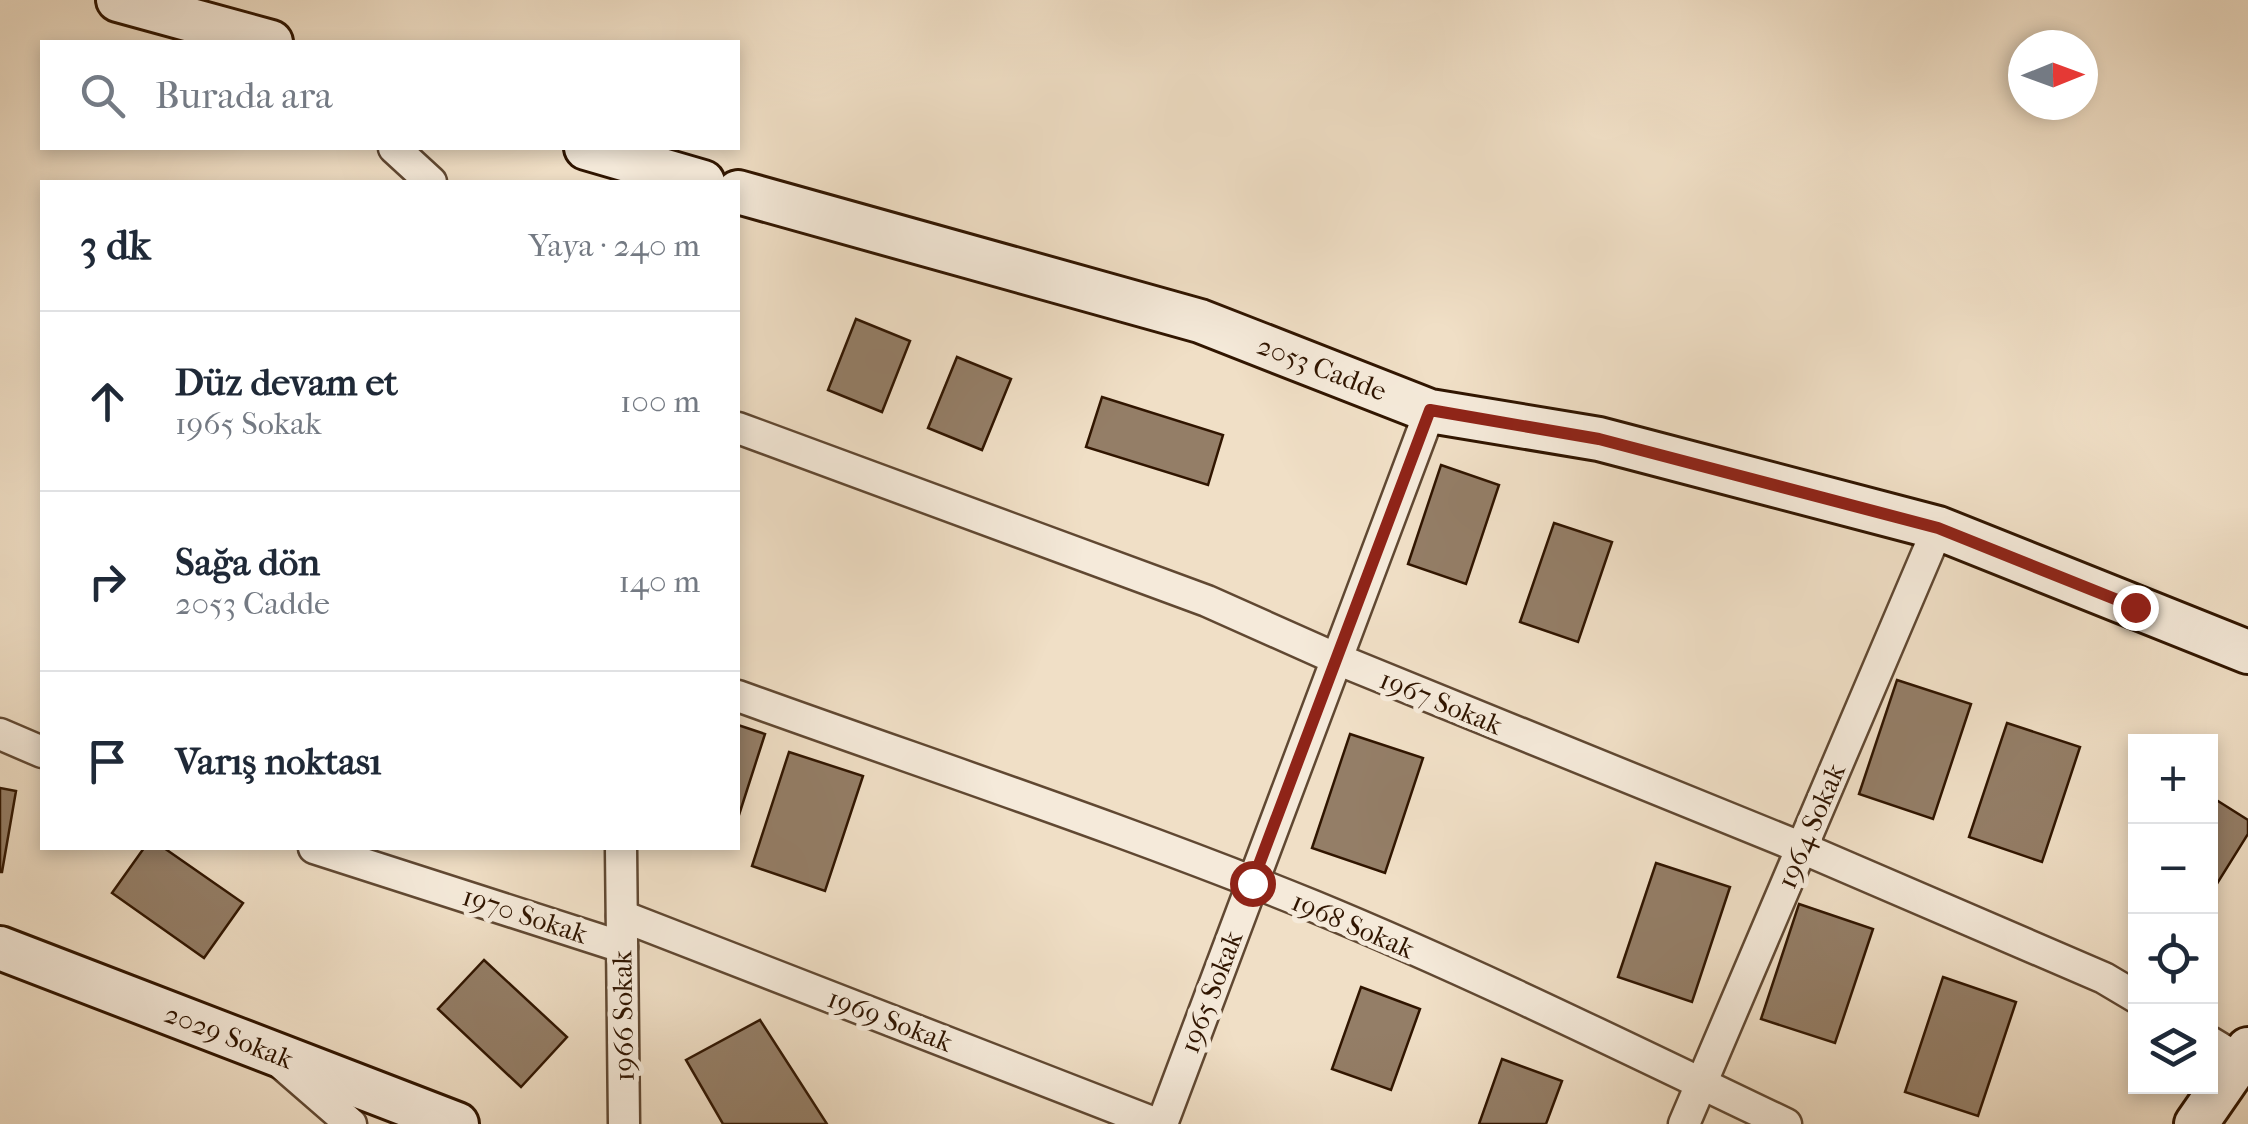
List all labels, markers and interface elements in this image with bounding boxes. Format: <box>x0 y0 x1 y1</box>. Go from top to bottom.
north arrow <box>2008 30 2098 120</box>
search box <box>40 40 740 150</box>
icon: search <box>75 68 130 123</box>
text: Burada ara <box>155 73 333 118</box>
text: 3 dk <box>80 221 151 270</box>
text: Yaya · 240 m <box>528 227 700 264</box>
street label: 2053 Cadde <box>1253 328 1391 408</box>
text: Düz devam et <box>175 360 398 405</box>
icon: ahead <box>80 374 135 429</box>
text: 100 m <box>620 383 700 420</box>
text: 1965 Sokak <box>175 405 321 442</box>
text: Sağa dön <box>175 540 320 585</box>
icon: right <box>80 554 135 609</box>
text: 140 m <box>619 563 700 600</box>
text: 2053 Cadde <box>175 585 330 622</box>
route end <box>2113 585 2159 631</box>
street label: 1967 Sokak <box>1375 662 1508 742</box>
icon: arrive <box>80 734 135 789</box>
map controls <box>2128 734 2218 1094</box>
button: + <box>2128 734 2218 824</box>
text: Varış noktası <box>175 739 381 784</box>
street label: 1964 Sokak <box>1770 758 1852 893</box>
button: − <box>2128 824 2218 914</box>
route start <box>1230 861 1276 907</box>
street label: 1970 Sokak <box>458 879 592 951</box>
street label: 1968 Sokak <box>1287 884 1420 966</box>
button: locate <box>2128 914 2218 1004</box>
street label: 1965 Sokak <box>1173 926 1250 1058</box>
street label: 1966 Sokak <box>605 950 641 1082</box>
street label: 1969 Sokak <box>823 981 957 1059</box>
street label: 2029 Sokak <box>160 996 299 1076</box>
button: layers <box>2128 1004 2218 1094</box>

